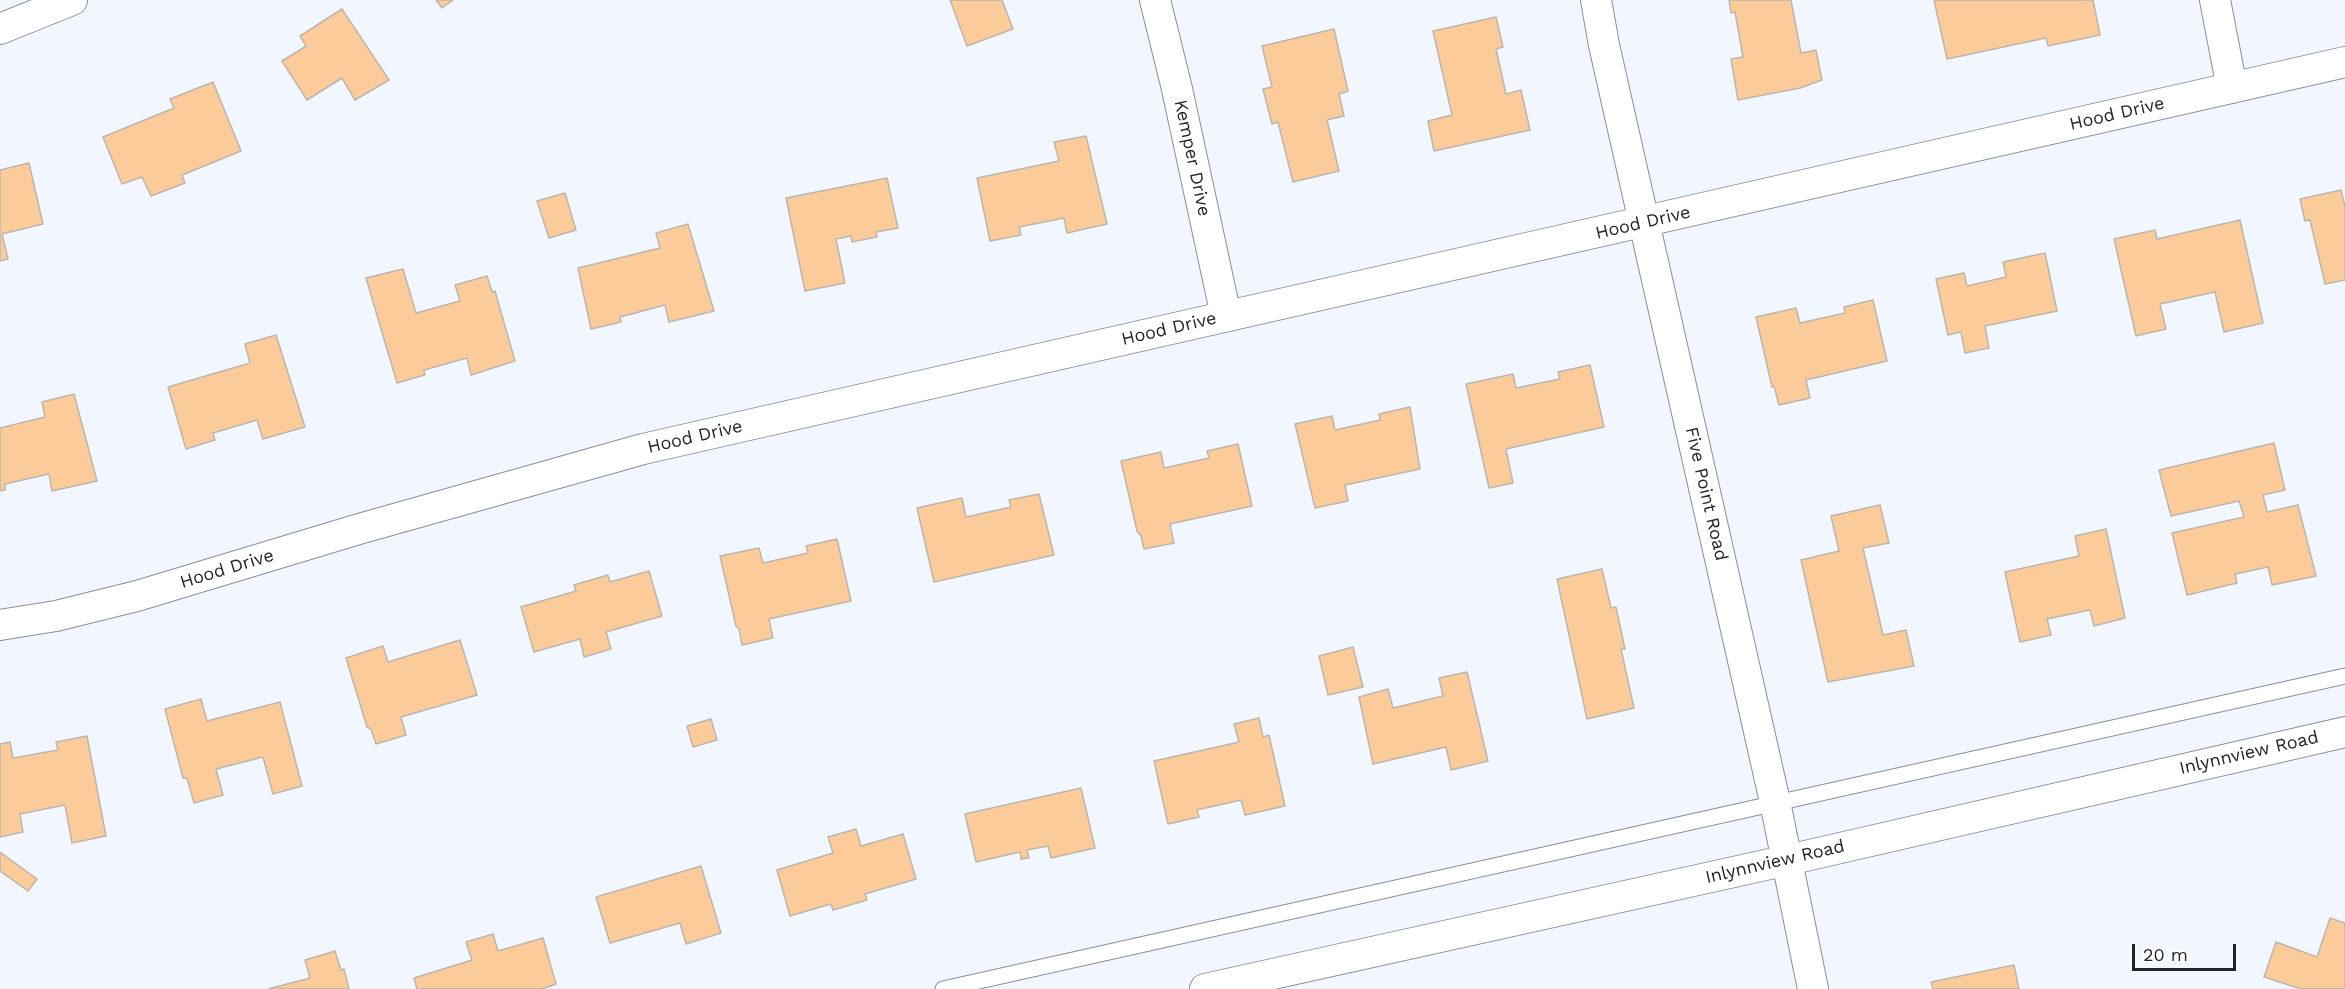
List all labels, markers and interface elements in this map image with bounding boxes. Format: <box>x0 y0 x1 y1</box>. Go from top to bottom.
street label: Hood Drive <box>2067 93 2167 135</box>
street label: Kemper Drive <box>1169 98 1215 218</box>
street label: Hood Drive <box>1593 202 1693 244</box>
street label: Hood Drive <box>1119 308 1219 350</box>
street label: Hood Drive <box>645 416 745 458</box>
street label: Five Point Road <box>1680 425 1732 563</box>
street label: Hood Drive <box>178 545 276 593</box>
street label: Inlynnview Road <box>2177 726 2321 780</box>
street label: Inlynnview Road <box>1703 835 1847 889</box>
scale bar <box>2135 932 2238 970</box>
text: 20 m <box>2143 944 2188 965</box>

